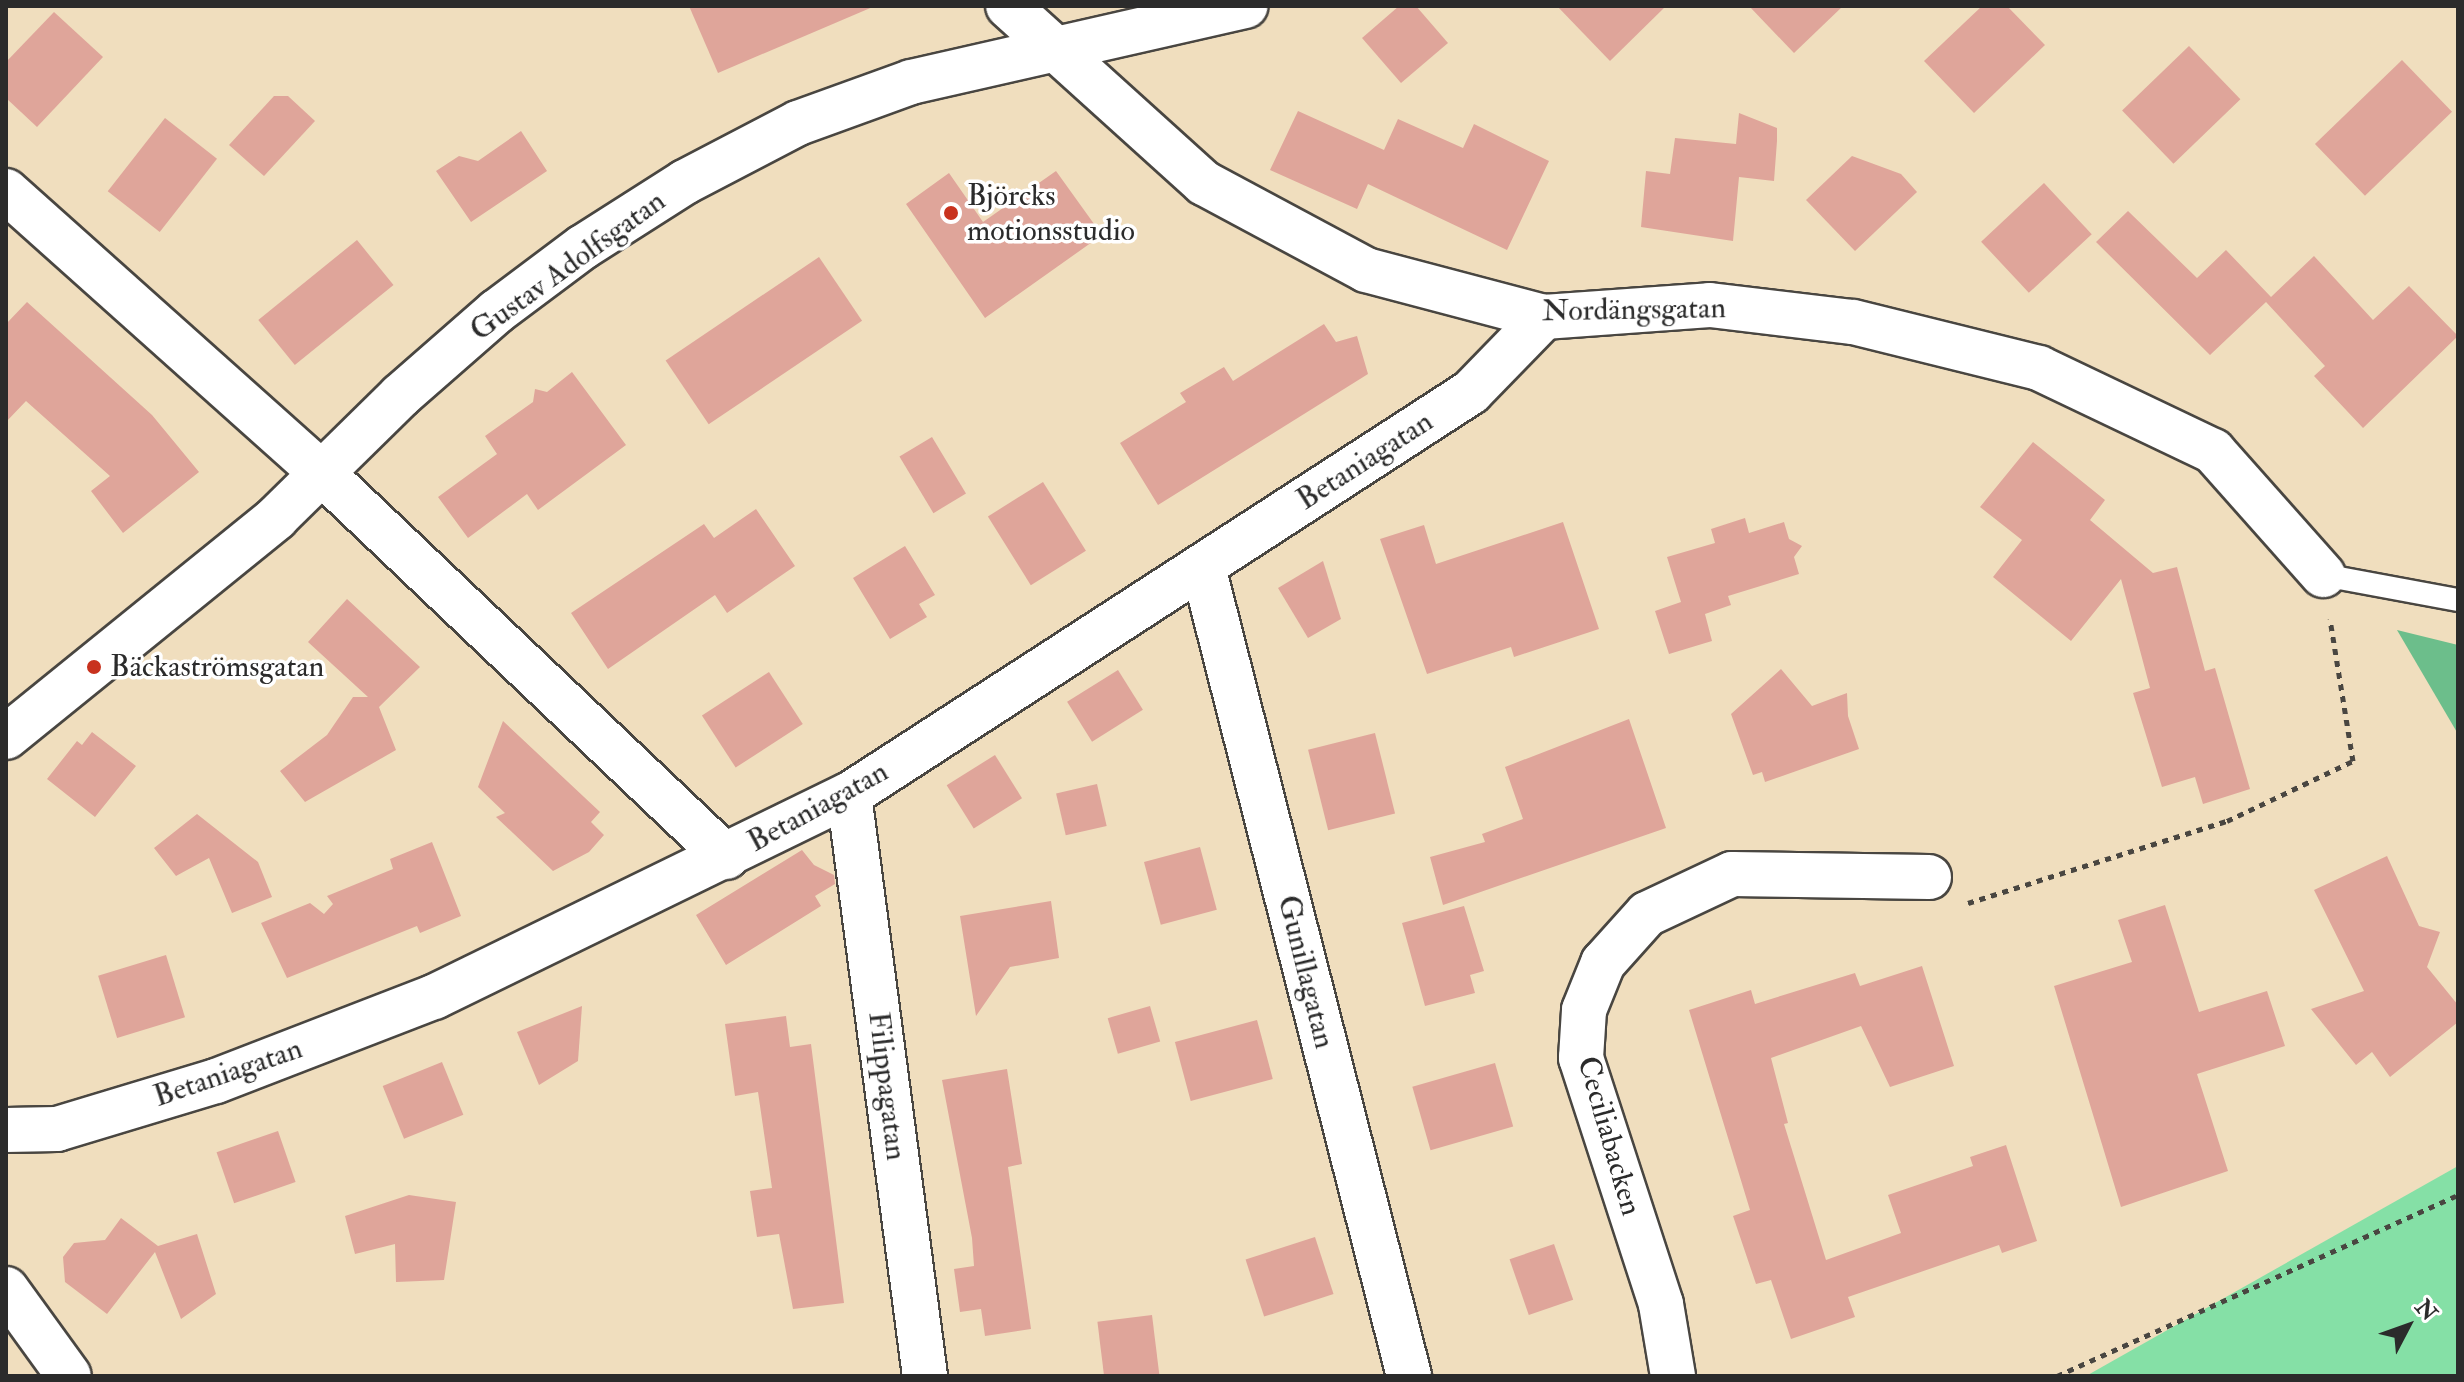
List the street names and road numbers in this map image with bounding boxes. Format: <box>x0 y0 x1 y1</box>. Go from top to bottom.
street label: Gustav Adolfsgatan <box>463 183 673 349</box>
street label: Nordängsgatan <box>1542 290 1726 330</box>
street label: Betaniagatan <box>1290 404 1440 518</box>
street label: Betaniagatan <box>742 754 894 860</box>
street label: Gunillagatan <box>1270 892 1342 1052</box>
street label: Filippagatan <box>860 1010 914 1162</box>
street label: Betaniagatan <box>149 1031 307 1115</box>
street label: Ceciliabacken <box>1569 1052 1649 1220</box>

